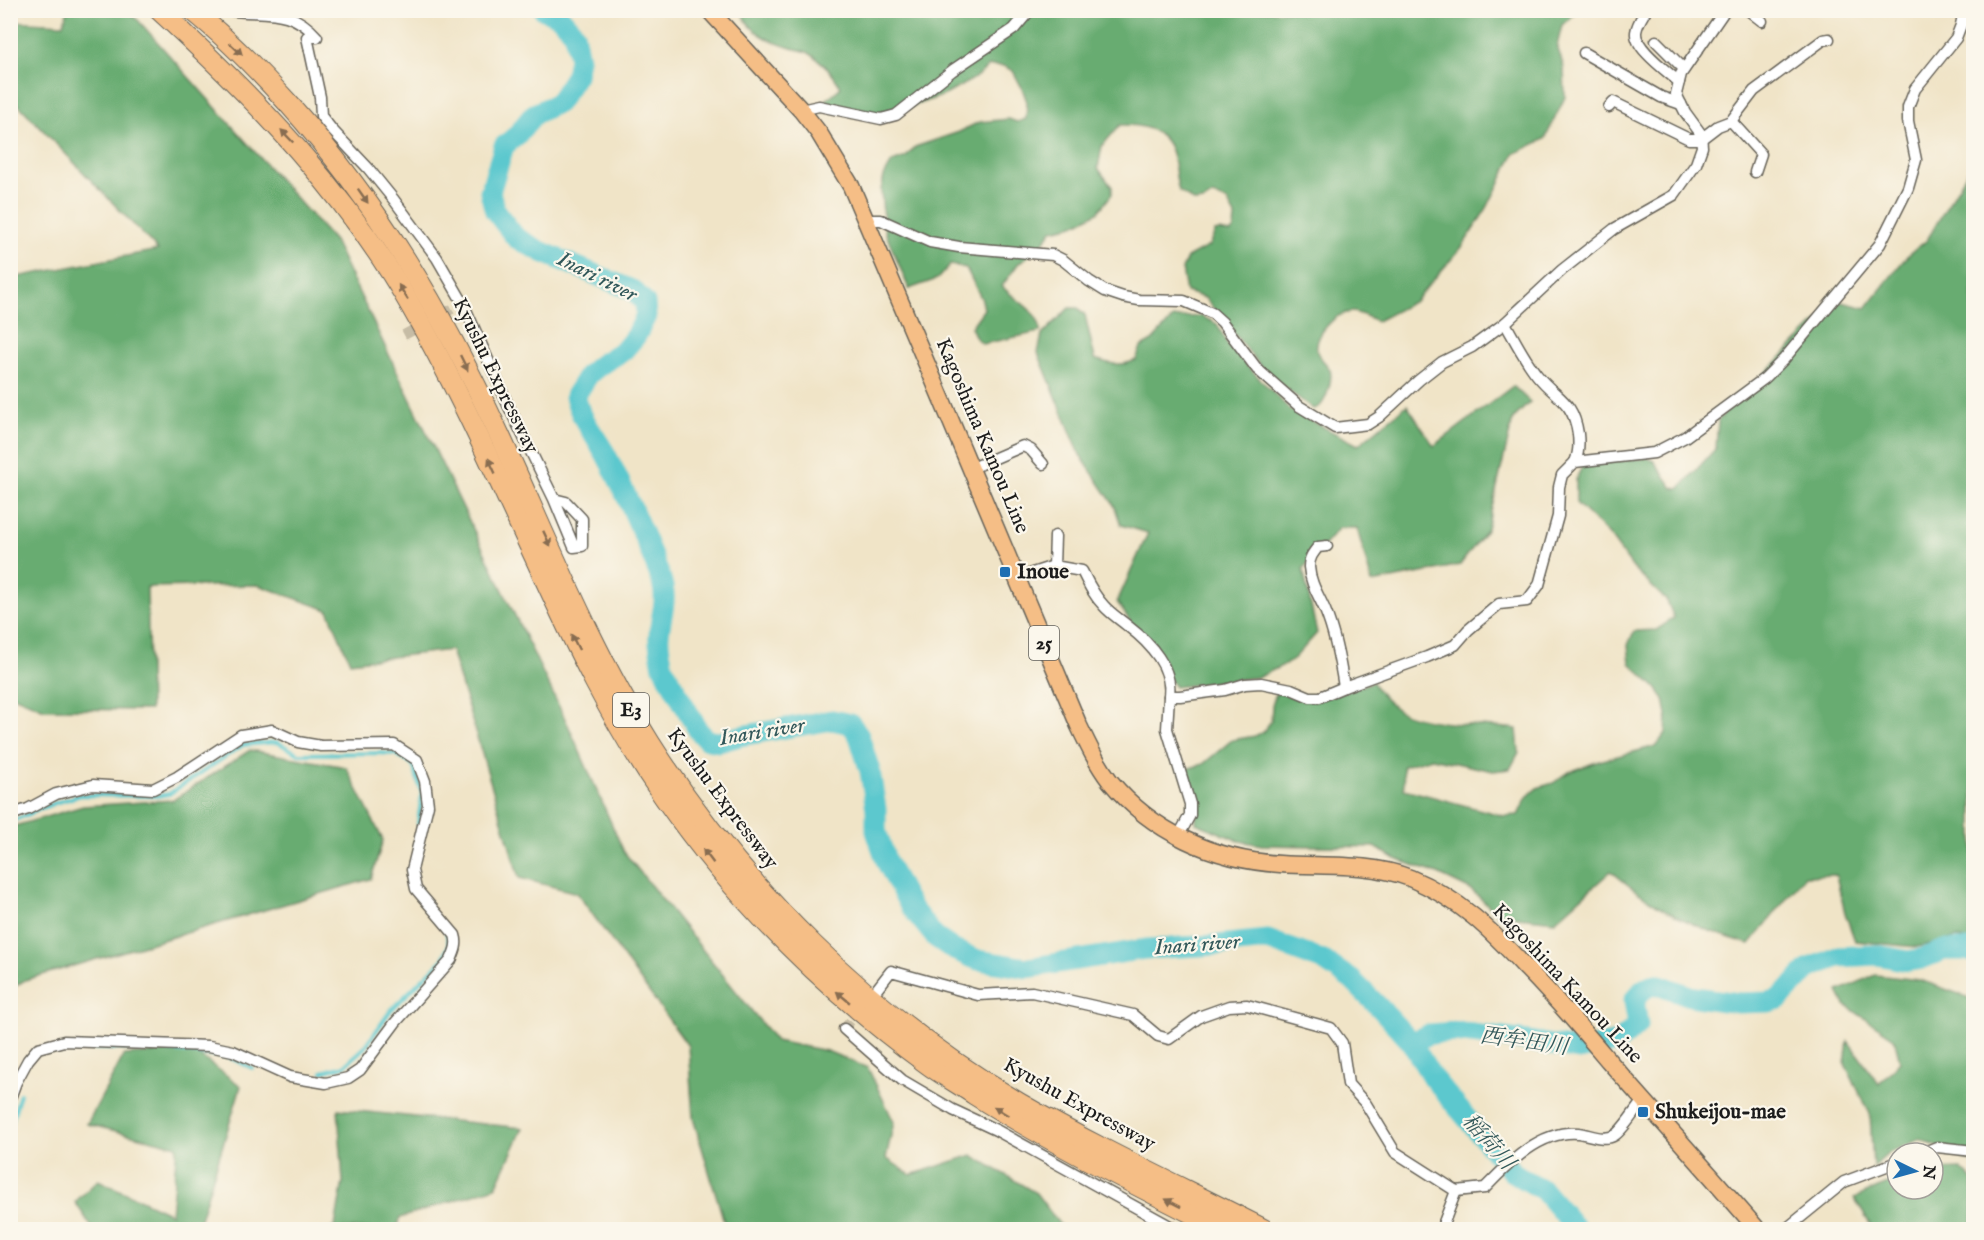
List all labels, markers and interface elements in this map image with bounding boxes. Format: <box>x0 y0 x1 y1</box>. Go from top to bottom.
one-way arrow <box>228 42 243 56</box>
one-way arrow <box>280 129 294 144</box>
one-way arrow <box>357 187 369 203</box>
water label: Inari river <box>552 245 643 310</box>
one-way arrow <box>397 284 408 301</box>
street label: Kyushu Expressway <box>446 294 545 459</box>
street label: Kagoshima Kamou Line <box>929 334 1035 538</box>
one-way arrow <box>460 354 469 371</box>
one-way arrow <box>487 456 497 474</box>
one-way arrow <box>542 531 552 549</box>
place label: Inoue <box>1017 559 1069 586</box>
marker: Inoue <box>998 565 1012 579</box>
road number: 25 <box>1029 626 1059 660</box>
one-way arrow <box>570 634 579 651</box>
road number: E3 <box>613 693 649 727</box>
water label: Inari river <box>716 711 808 753</box>
street label: Kyushu Expressway <box>660 723 784 876</box>
one-way arrow <box>702 848 715 864</box>
street label: Kagoshima Kamou Line <box>1486 898 1649 1070</box>
water label: Inari river <box>1152 928 1242 962</box>
one-way arrow <box>835 990 851 1003</box>
water label: 西牟田川 <box>1478 1022 1571 1062</box>
street label: Kyushu Expressway <box>998 1052 1161 1158</box>
place label: Shukeijou-mae <box>1655 1099 1786 1126</box>
marker: Shukeijou-mae <box>1636 1105 1650 1119</box>
one-way arrow <box>993 1106 1009 1117</box>
water label: 稲荷川 <box>1456 1108 1522 1178</box>
north arrow <box>1885 1141 1945 1201</box>
text: N <box>1917 1163 1939 1180</box>
one-way arrow <box>1164 1198 1181 1208</box>

